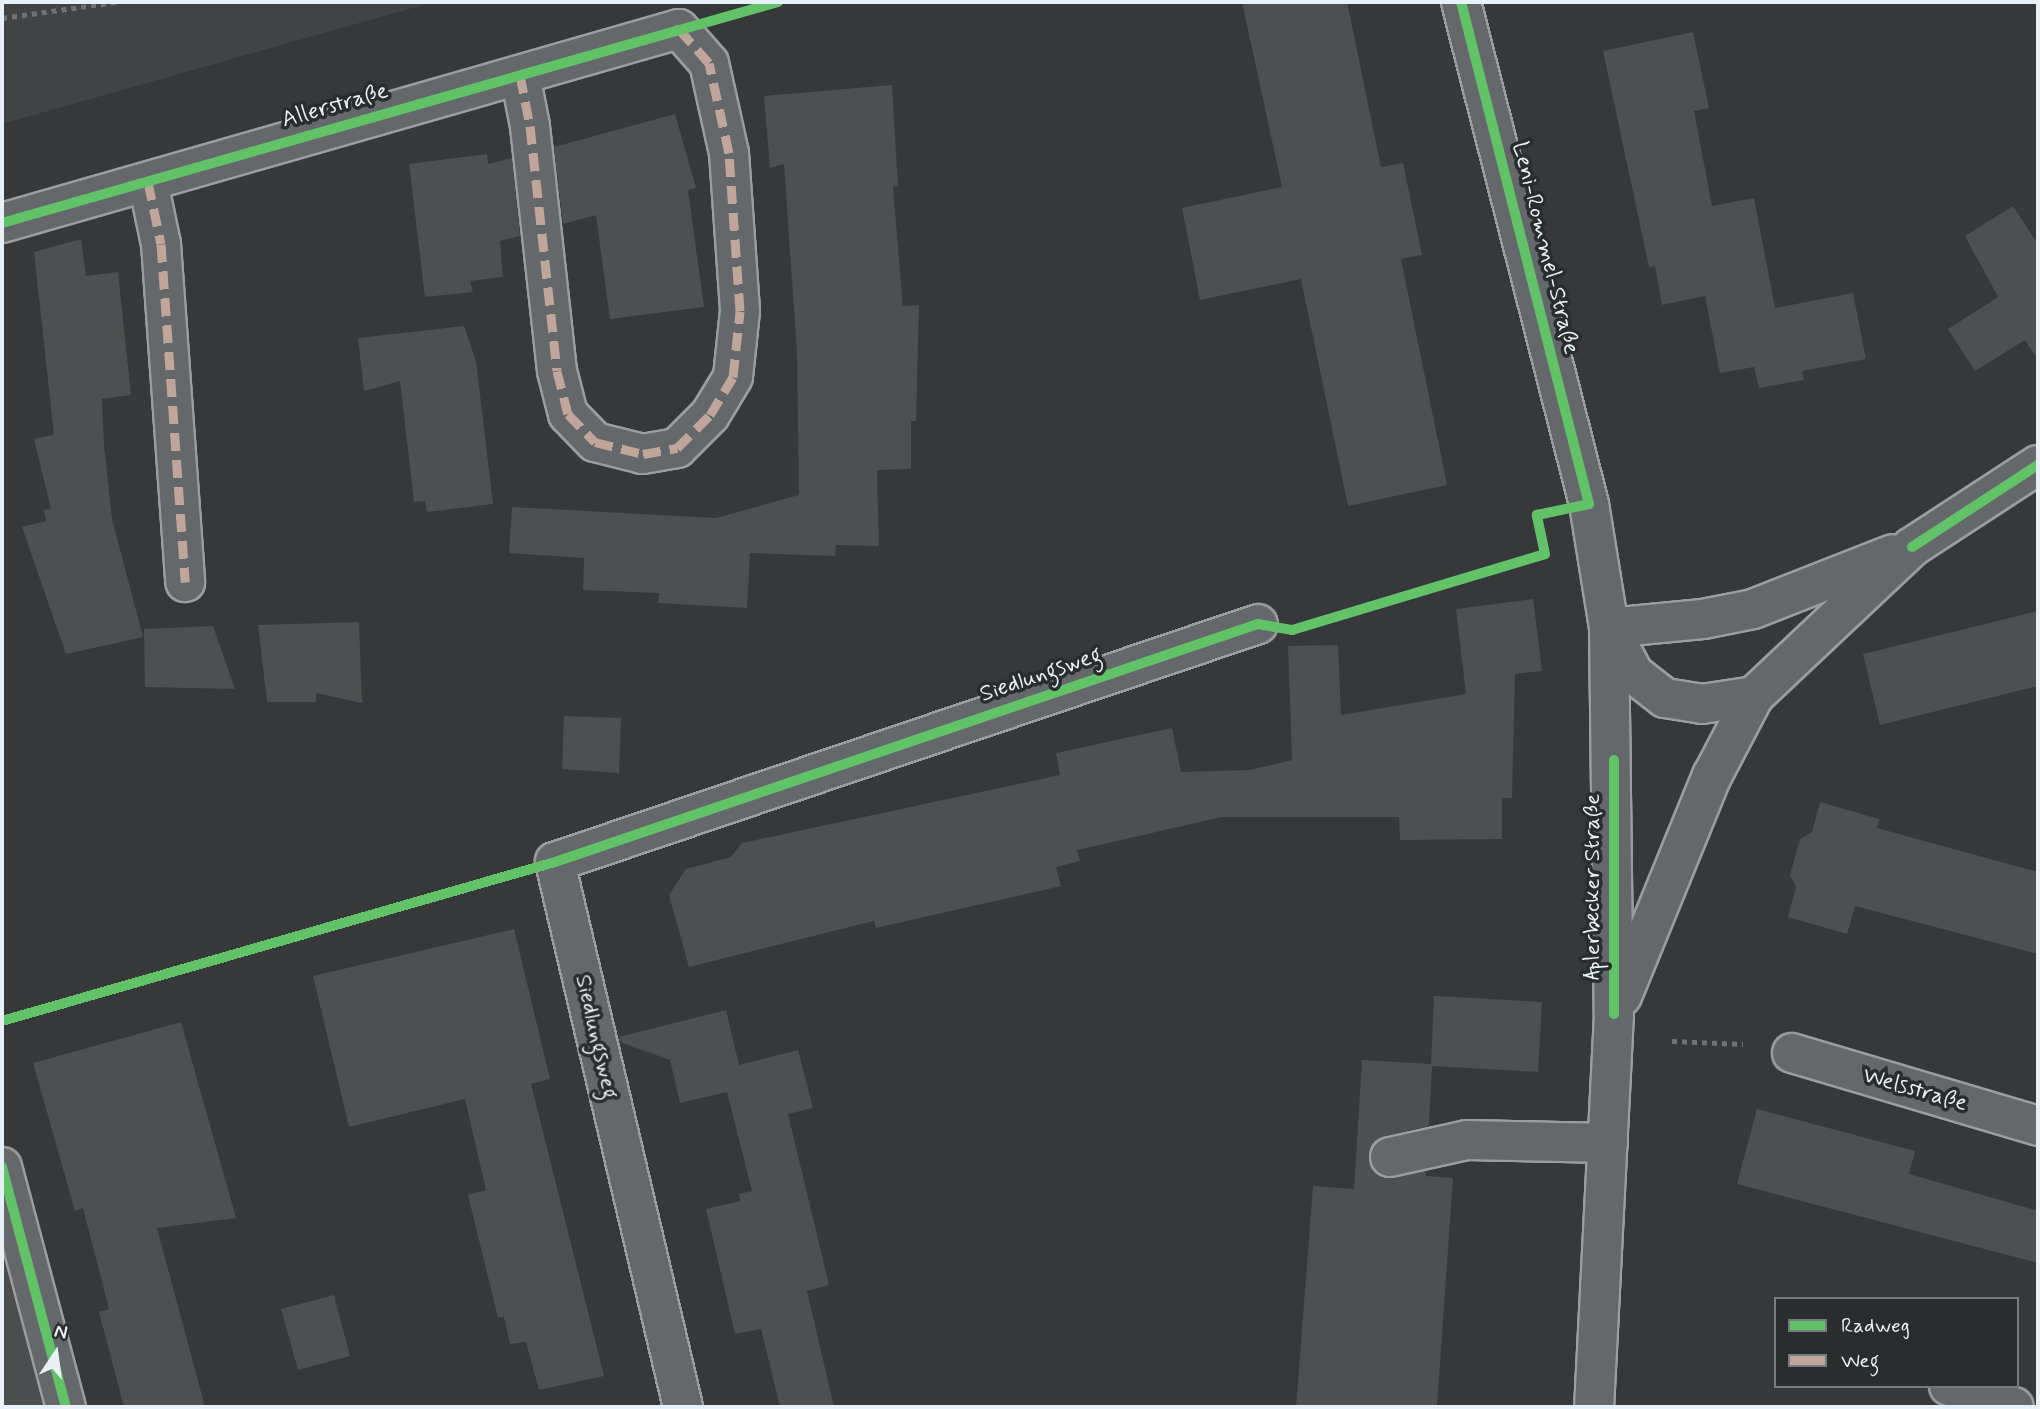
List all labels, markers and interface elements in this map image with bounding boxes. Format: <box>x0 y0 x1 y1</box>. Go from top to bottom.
street label: Allerstraße <box>279 78 391 134</box>
street label: Leni-Rommel-Straße <box>1505 139 1585 357</box>
street label: Siedlungsweg <box>976 641 1106 709</box>
street label: Aplerbecker Straße <box>1579 794 1607 980</box>
street label: Siedlungsweg <box>568 972 624 1102</box>
street label: Welsstraße <box>1860 1062 1970 1118</box>
legend <box>1774 1297 2019 1388</box>
text: Radweg <box>1841 1312 1910 1340</box>
north arrow <box>21 1318 91 1388</box>
text: N <box>52 1318 70 1346</box>
text: Weg <box>1841 1347 1879 1375</box>

